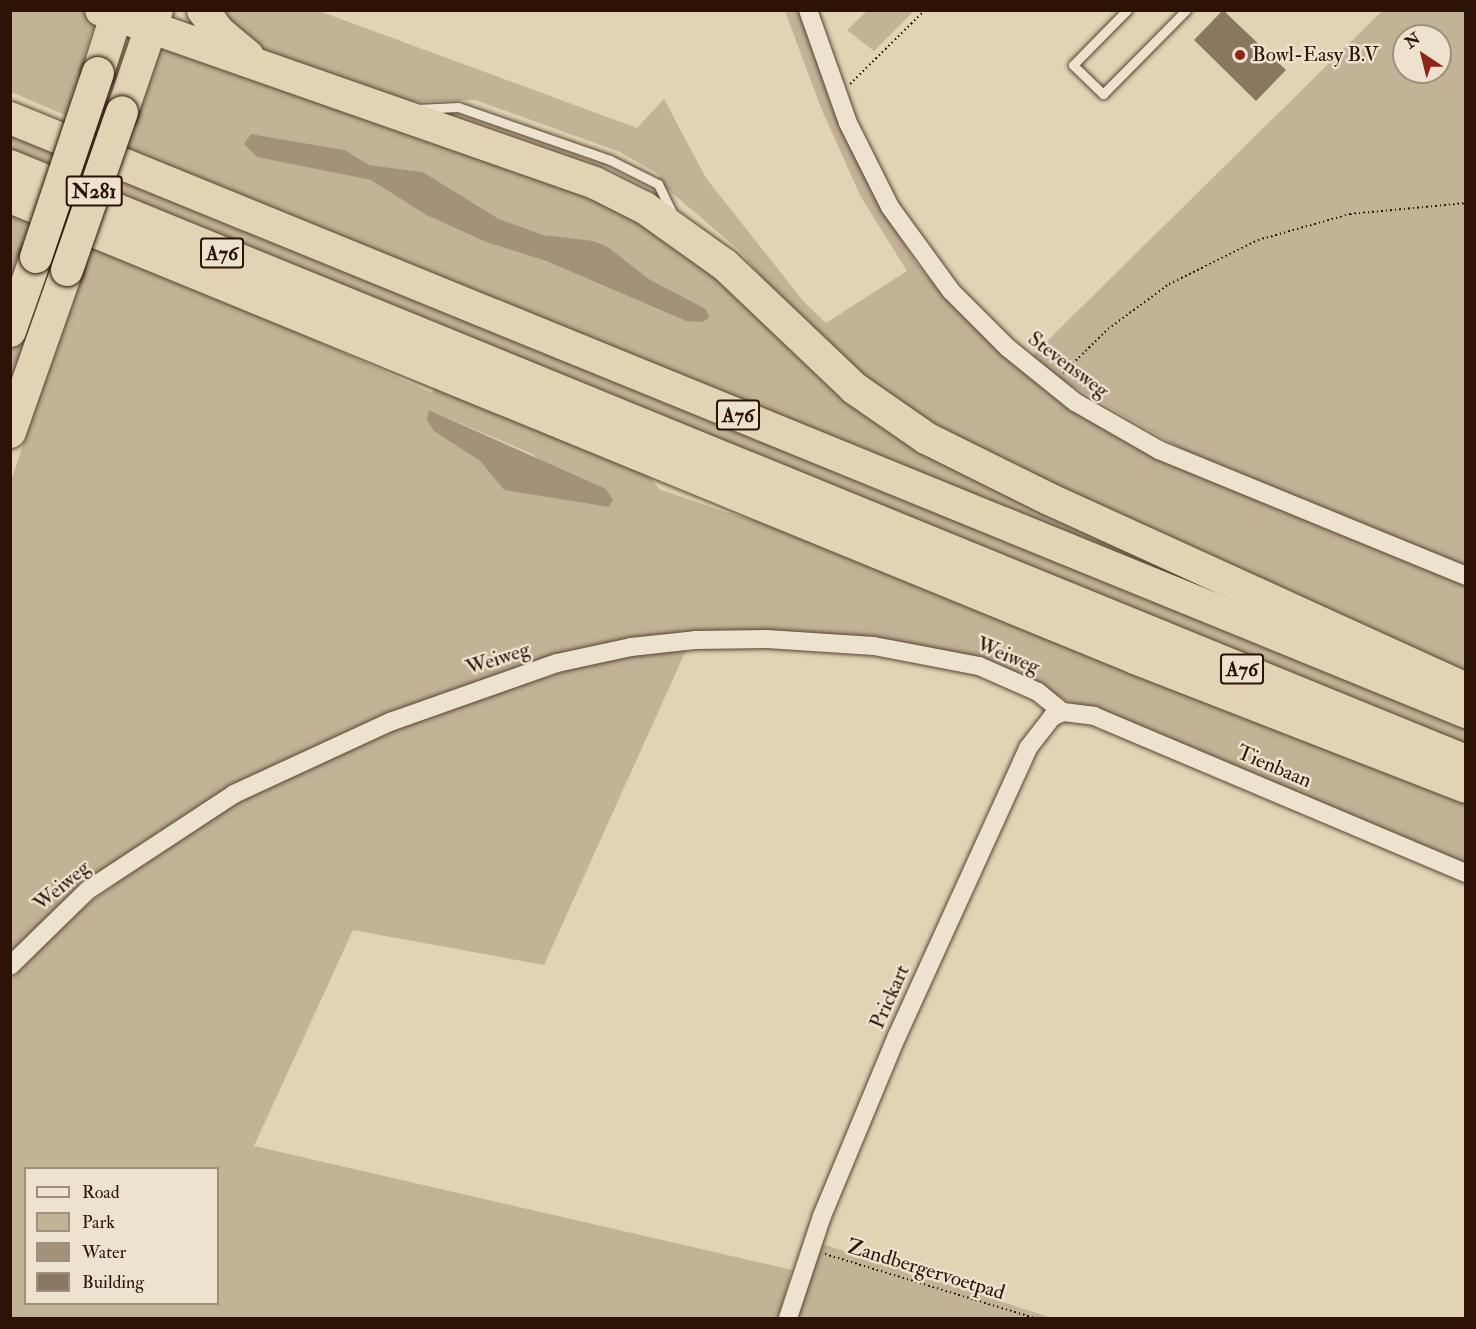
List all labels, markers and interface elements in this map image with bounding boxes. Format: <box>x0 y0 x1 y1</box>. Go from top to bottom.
north arrow <box>1392 24 1452 84</box>
text: N <box>1401 29 1424 53</box>
place label: Bowl-Easy B.V <box>1252 42 1379 68</box>
marker: Bowl-Easy B.V <box>1233 48 1247 62</box>
road number: N281 <box>66 174 122 208</box>
road number: A76 <box>200 236 244 270</box>
street label: Stevensweg <box>1023 326 1113 404</box>
road number: A76 <box>716 398 760 432</box>
street label: Weiweg <box>973 632 1043 680</box>
street label: Weiweg <box>463 637 533 681</box>
road number: A76 <box>1220 652 1264 686</box>
street label: Tienbaan <box>1233 740 1315 794</box>
street label: Weiweg <box>29 855 95 917</box>
street label: Prickart <box>865 961 915 1033</box>
legend <box>24 1167 219 1305</box>
text: Road <box>82 1181 120 1204</box>
text: Park <box>82 1211 115 1234</box>
street label: Zandbergervoetpad <box>844 1234 1008 1306</box>
text: Water <box>82 1241 126 1264</box>
text: Building <box>82 1271 144 1294</box>

